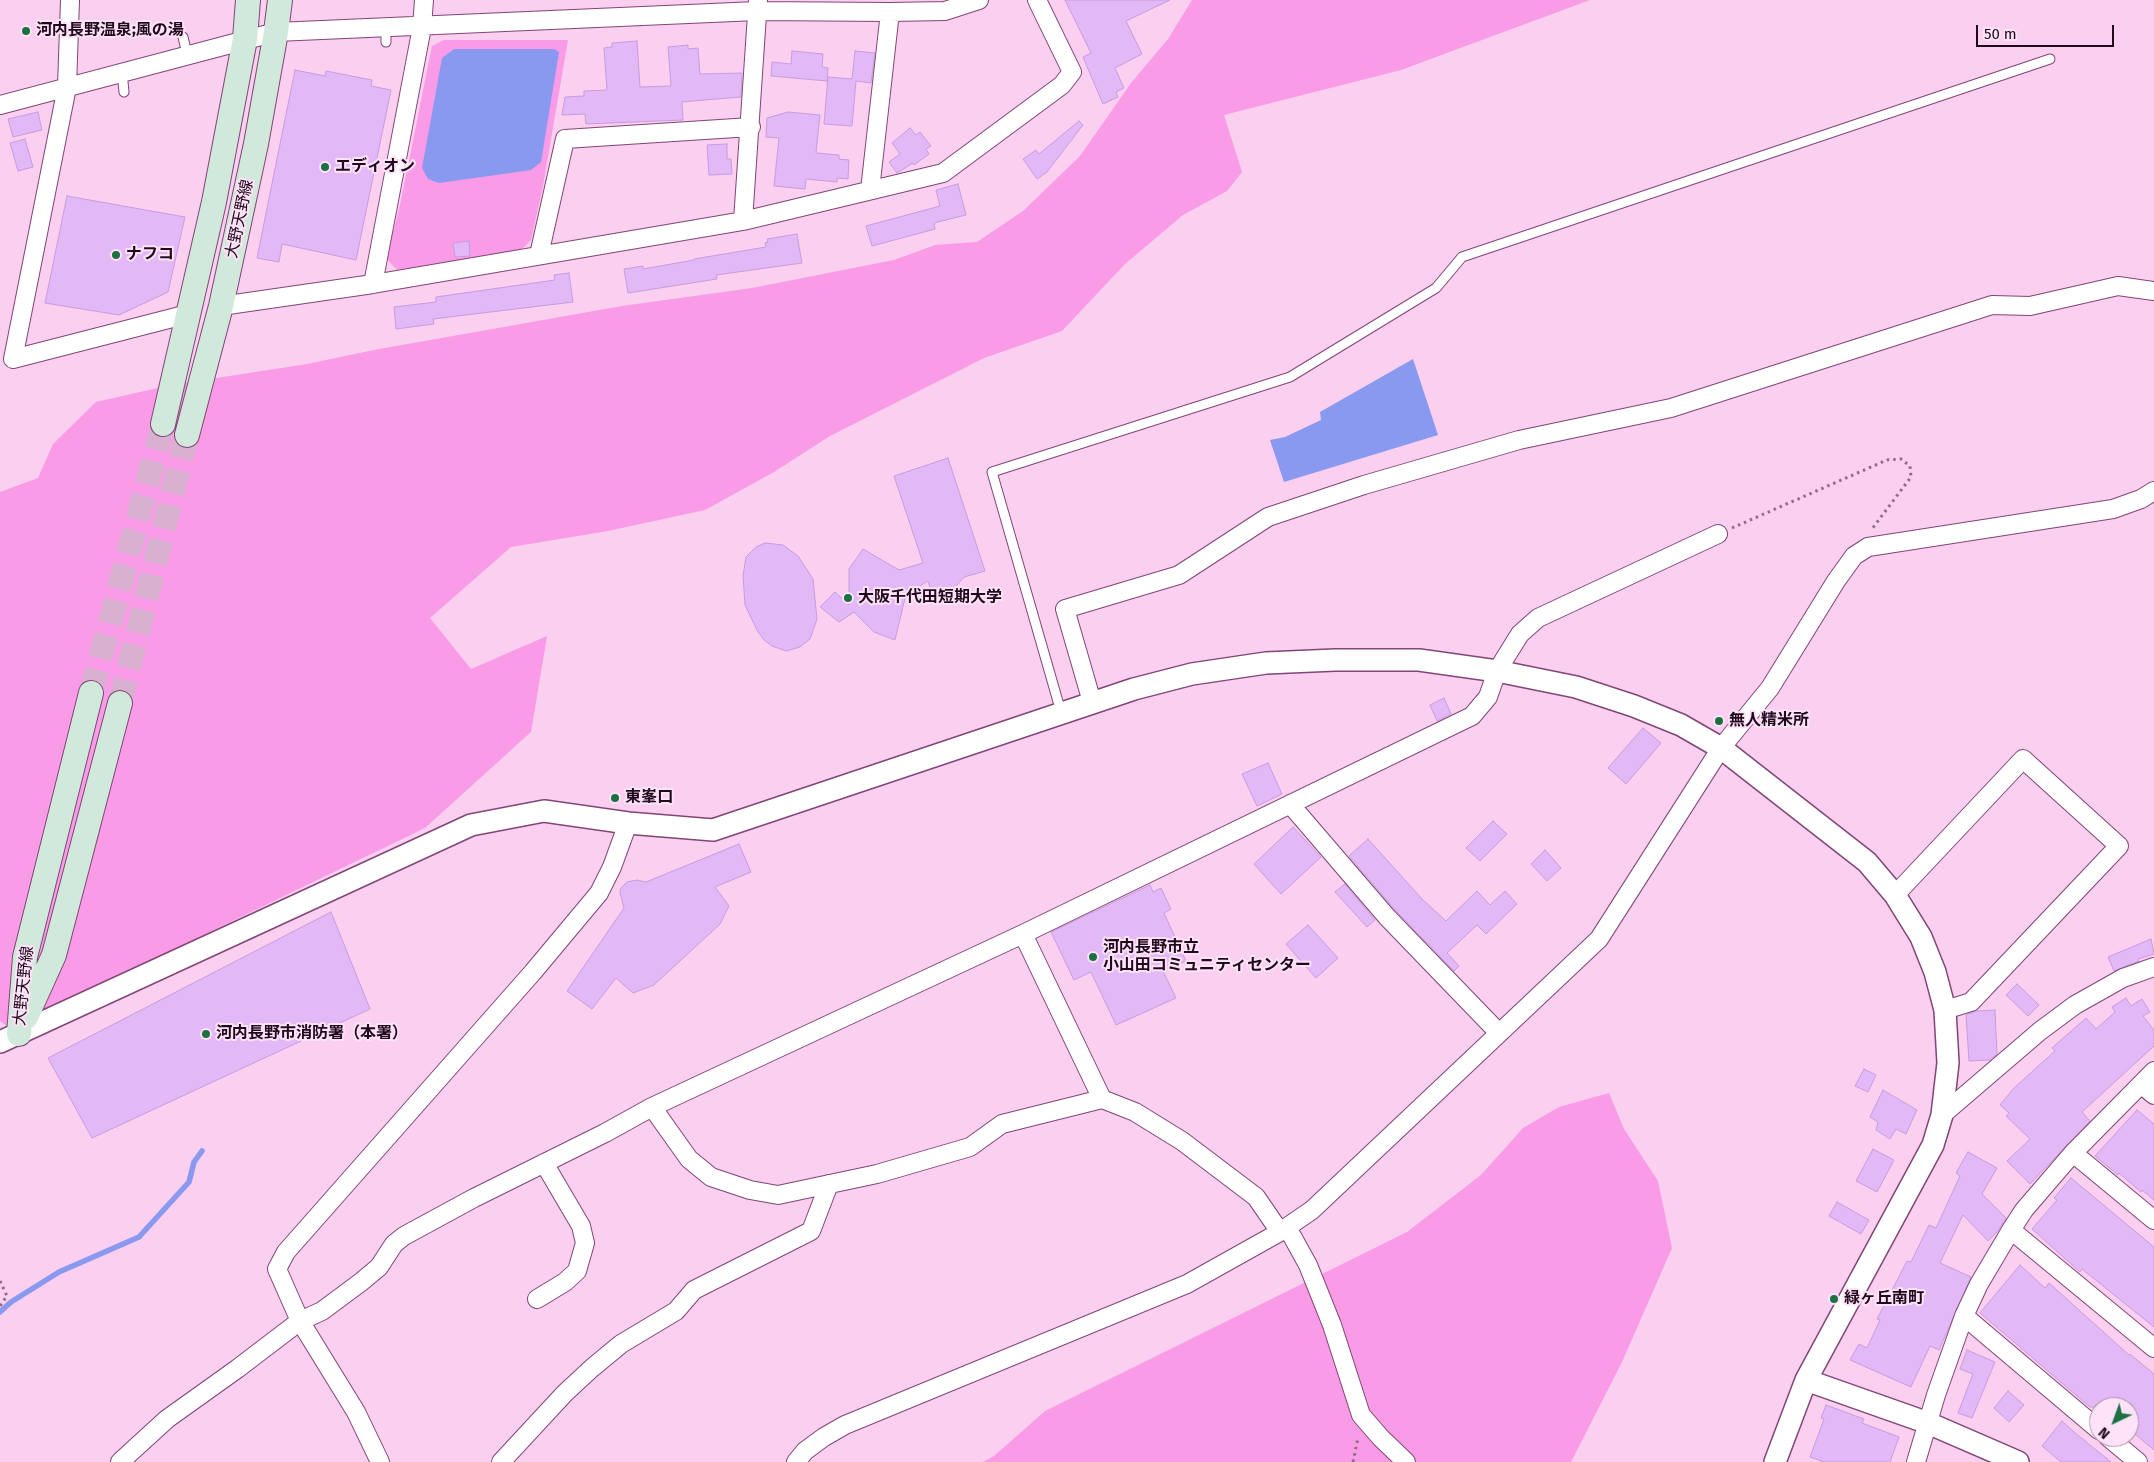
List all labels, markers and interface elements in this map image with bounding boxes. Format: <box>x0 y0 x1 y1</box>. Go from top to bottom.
scale bar <box>1979 15 2116 47</box>
place label: 河内長野温泉;風の湯 <box>36 21 184 41</box>
marker: 河内長野温泉;風の湯 <box>20 25 32 37</box>
text: 50 m <box>1984 25 2017 43</box>
place label: エディオン <box>335 157 415 177</box>
marker: エディオン <box>319 161 331 173</box>
street label: 大野天野線 <box>222 178 258 260</box>
place label: ナフコ <box>126 245 174 265</box>
marker: ナフコ <box>110 249 122 261</box>
place label: 大阪千代田短期大学 <box>858 588 1002 608</box>
marker: 大阪千代田短期大学 <box>842 592 854 604</box>
place label: 無人精米所 <box>1729 711 1809 731</box>
marker: 無人精米所 <box>1713 715 1725 727</box>
place label: 東峯口 <box>625 788 673 808</box>
marker: 東峯口 <box>609 792 621 804</box>
place label: 河内長野市立 小山田コミュニティセンター <box>1103 938 1311 976</box>
street label: 大野天野線 <box>10 945 38 1027</box>
marker: 河内長野市立 小山田コミュニティセンター <box>1087 951 1099 963</box>
place label: 河内長野市消防署（本署） <box>216 1024 408 1044</box>
marker: 河内長野市消防署（本署） <box>200 1028 212 1040</box>
place label: 緑ヶ丘南町 <box>1844 1289 1924 1309</box>
marker: 緑ヶ丘南町 <box>1828 1293 1840 1305</box>
north arrow <box>2089 1397 2139 1447</box>
text: N <box>2095 1423 2113 1442</box>

